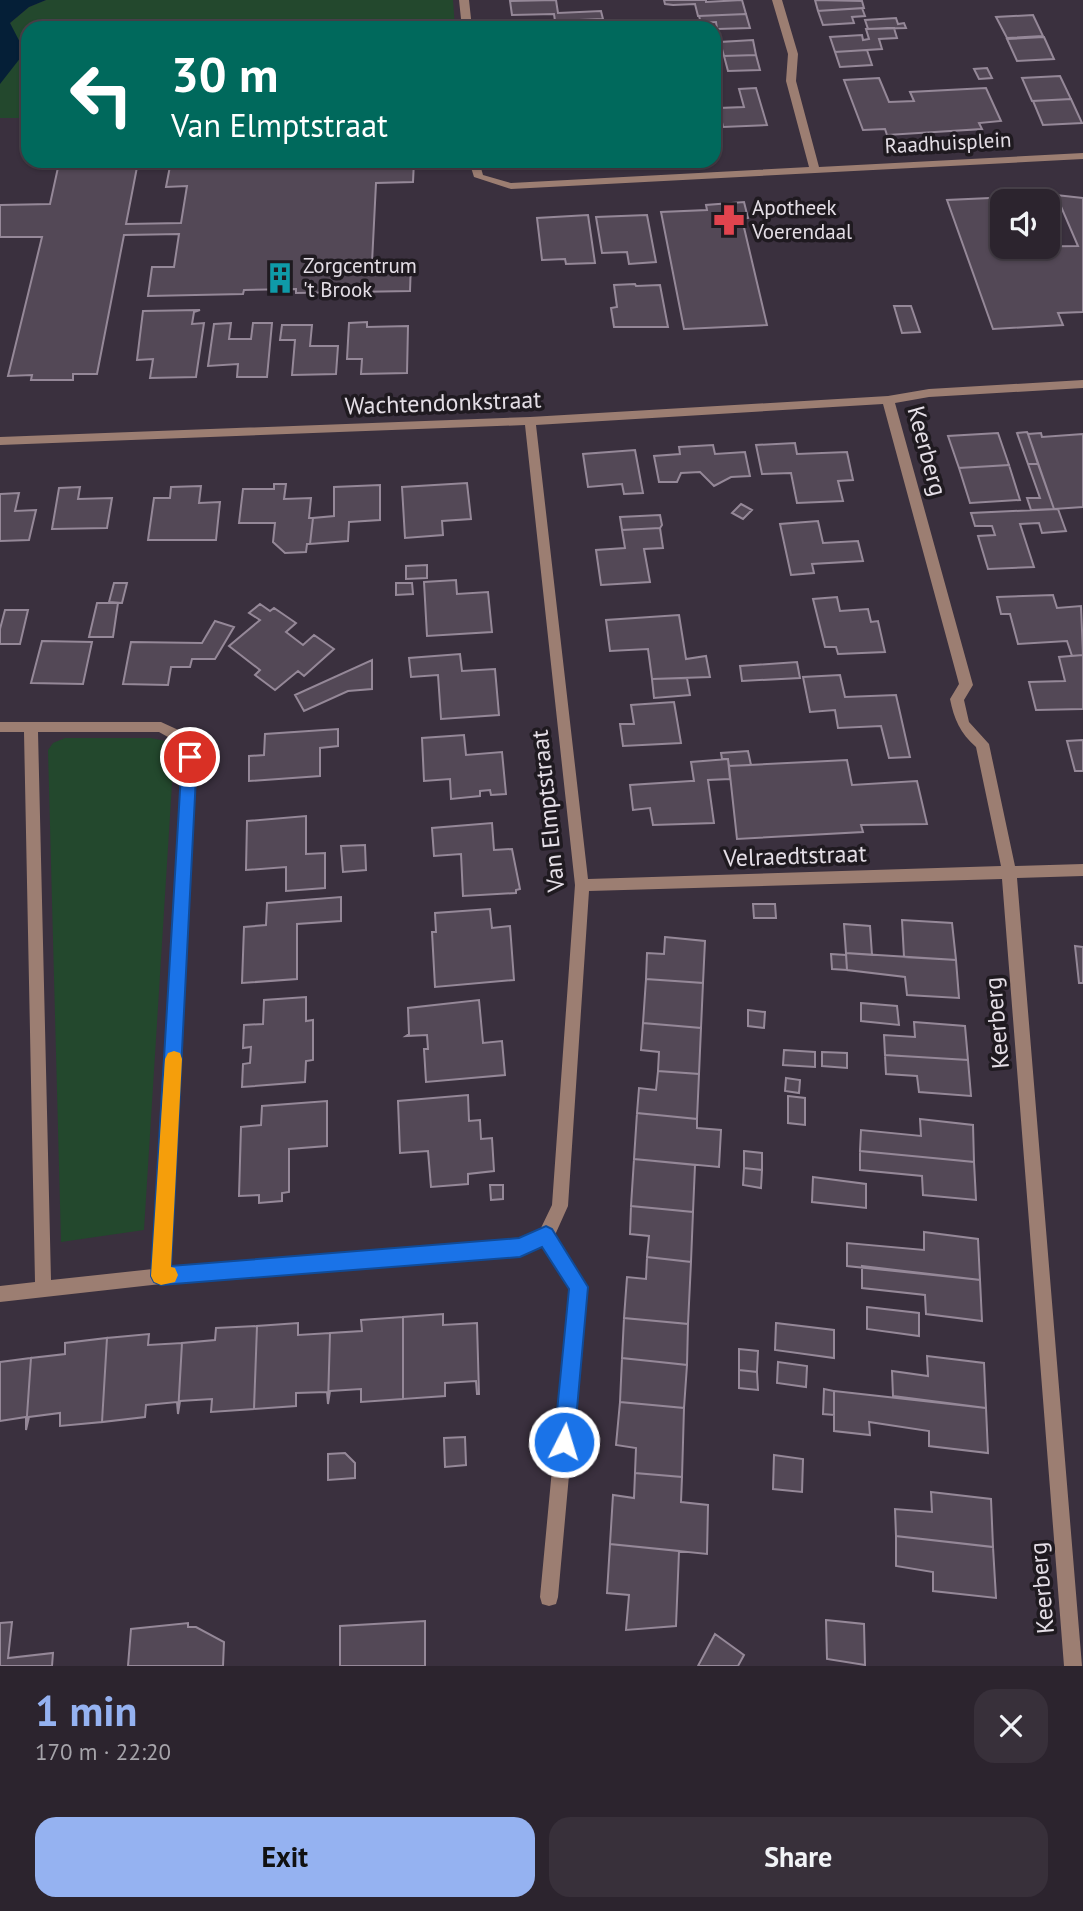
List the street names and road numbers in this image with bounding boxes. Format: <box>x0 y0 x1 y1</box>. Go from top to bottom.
street label: Raadhuisplein <box>884 126 1012 159</box>
street label: Wachtendonkstraat <box>344 384 542 421</box>
street label: Keerberg <box>901 402 954 499</box>
street label: Van Elmptstraat <box>524 729 572 895</box>
street label: Velraedtstraat <box>722 838 867 874</box>
street label: Keerberg <box>977 976 1016 1070</box>
street label: Keerberg <box>1022 1541 1061 1635</box>

